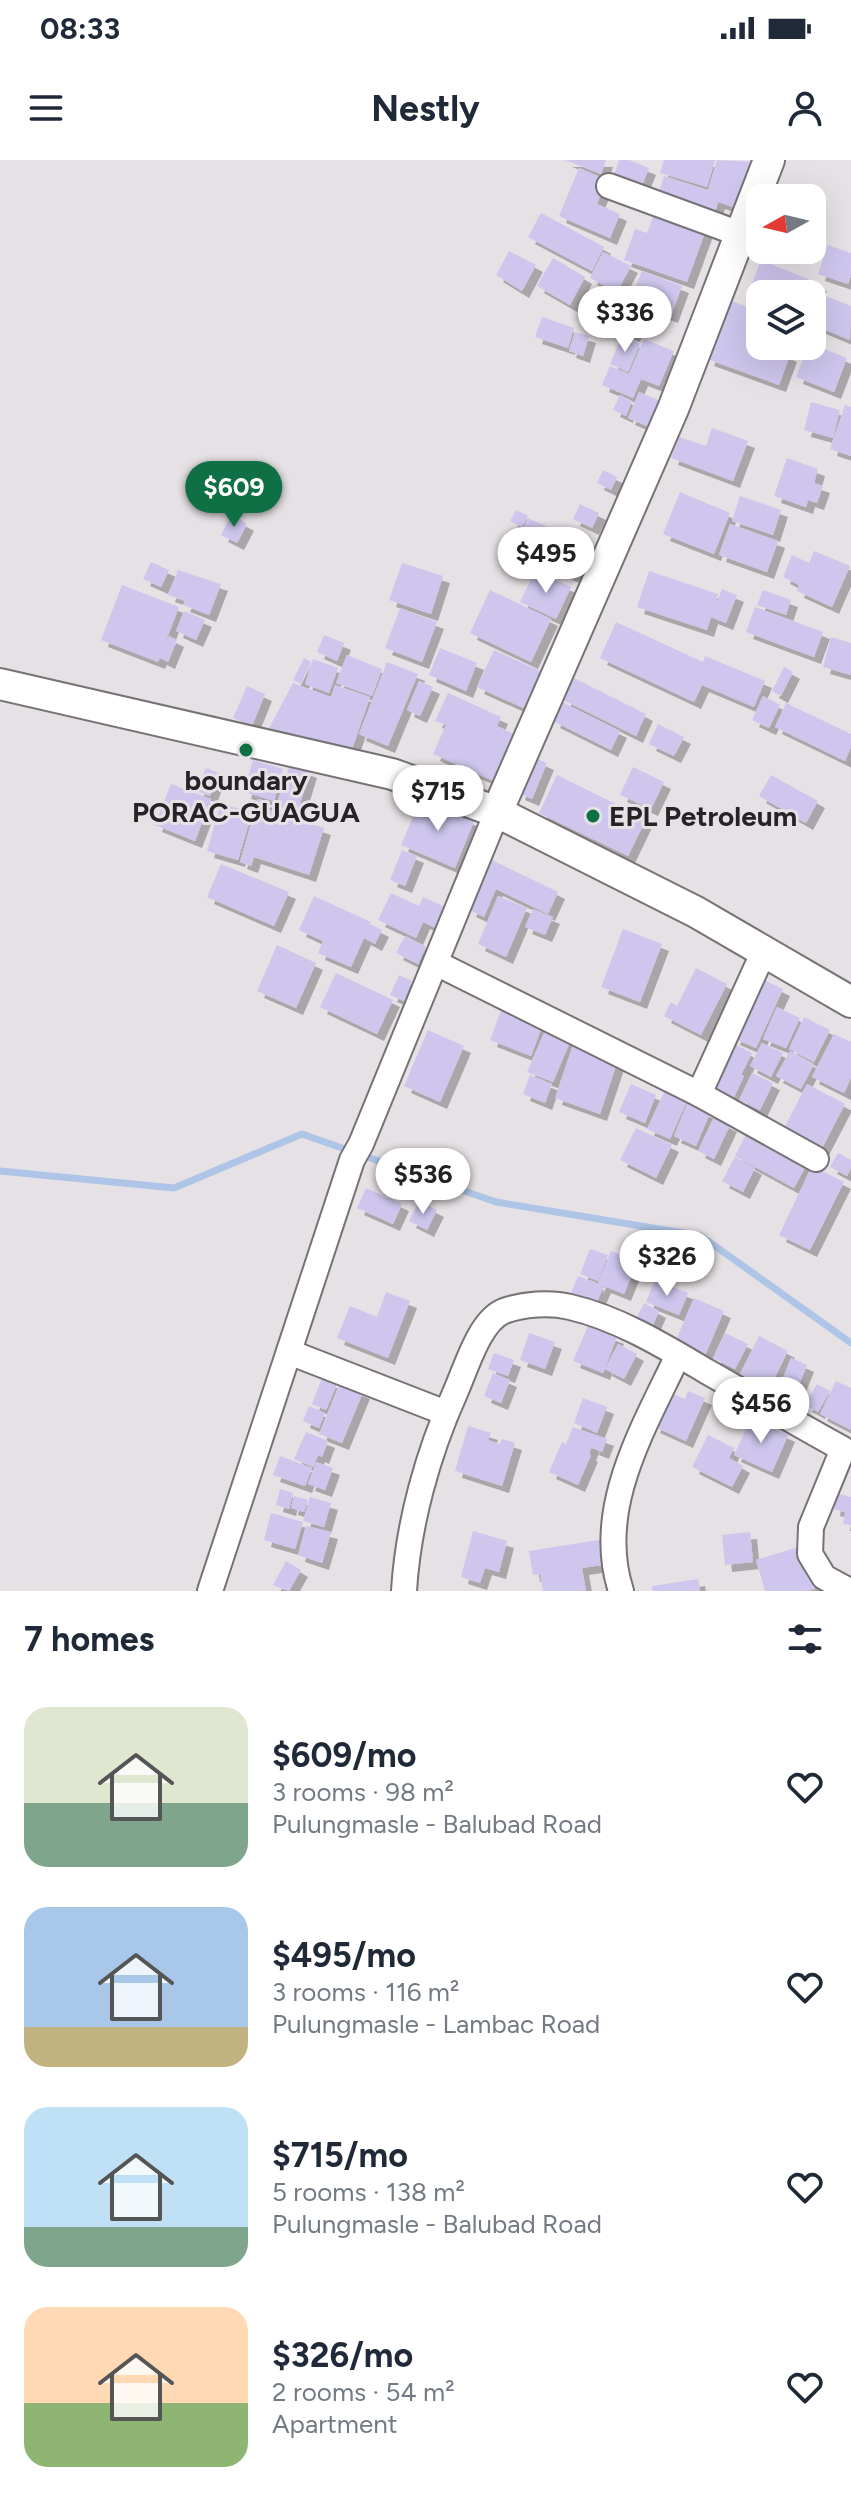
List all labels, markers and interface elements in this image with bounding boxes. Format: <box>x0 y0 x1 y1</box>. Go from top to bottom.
text: 08:33 <box>40 10 120 47</box>
icon: menu <box>24 86 68 130</box>
icon: person <box>783 86 827 130</box>
text: Nestly <box>371 87 480 130</box>
north arrow <box>746 184 826 264</box>
map controls <box>746 184 826 360</box>
button: layers <box>746 280 826 360</box>
pin: $336 <box>578 286 672 354</box>
text: $336 <box>596 296 654 328</box>
pin: $609 <box>187 461 281 529</box>
text: $609 <box>203 471 265 503</box>
pin: $495 <box>499 527 593 595</box>
text: $495 <box>515 537 577 569</box>
marker: boundary PORAC-GUAGUA <box>237 741 255 759</box>
place label: boundary PORAC-GUAGUA <box>132 763 360 829</box>
pin: $715 <box>391 765 485 833</box>
text: $715 <box>411 775 465 807</box>
place label: EPL Petroleum <box>609 799 797 833</box>
marker: EPL Petroleum <box>584 807 602 825</box>
pin: $536 <box>376 1148 470 1216</box>
text: $536 <box>393 1158 453 1190</box>
pin: $326 <box>620 1230 714 1298</box>
text: $326 <box>638 1240 697 1272</box>
pin: $456 <box>714 1377 808 1445</box>
text: $456 <box>730 1387 792 1419</box>
icon: filters <box>783 1617 827 1661</box>
text: 7 homes <box>24 1619 154 1660</box>
text: $609/mo <box>272 1735 416 1776</box>
icon: home <box>88 1739 184 1835</box>
icon: heart <box>783 1765 827 1809</box>
text: 3 rooms · 98 m² <box>272 1776 454 1808</box>
text: Pulungmasle - Balubad Road <box>272 1808 602 1840</box>
text: $495/mo <box>272 1935 416 1976</box>
icon: home <box>88 1939 184 2035</box>
icon: heart <box>783 1965 827 2009</box>
text: 3 rooms · 116 m² <box>272 1976 459 2008</box>
text: Pulungmasle - Lambac Road <box>272 2008 600 2040</box>
text: $715/mo <box>272 2135 408 2176</box>
icon: home <box>88 2139 184 2235</box>
icon: heart <box>783 2165 827 2209</box>
text: 5 rooms · 138 m² <box>272 2176 465 2208</box>
text: Pulungmasle - Balubad Road <box>272 2208 602 2240</box>
text: $326/mo <box>272 2335 413 2376</box>
icon: home <box>88 2339 184 2435</box>
icon: heart <box>783 2365 827 2409</box>
text: 2 rooms · 54 m² <box>272 2376 455 2408</box>
text: Apartment <box>272 2408 398 2440</box>

